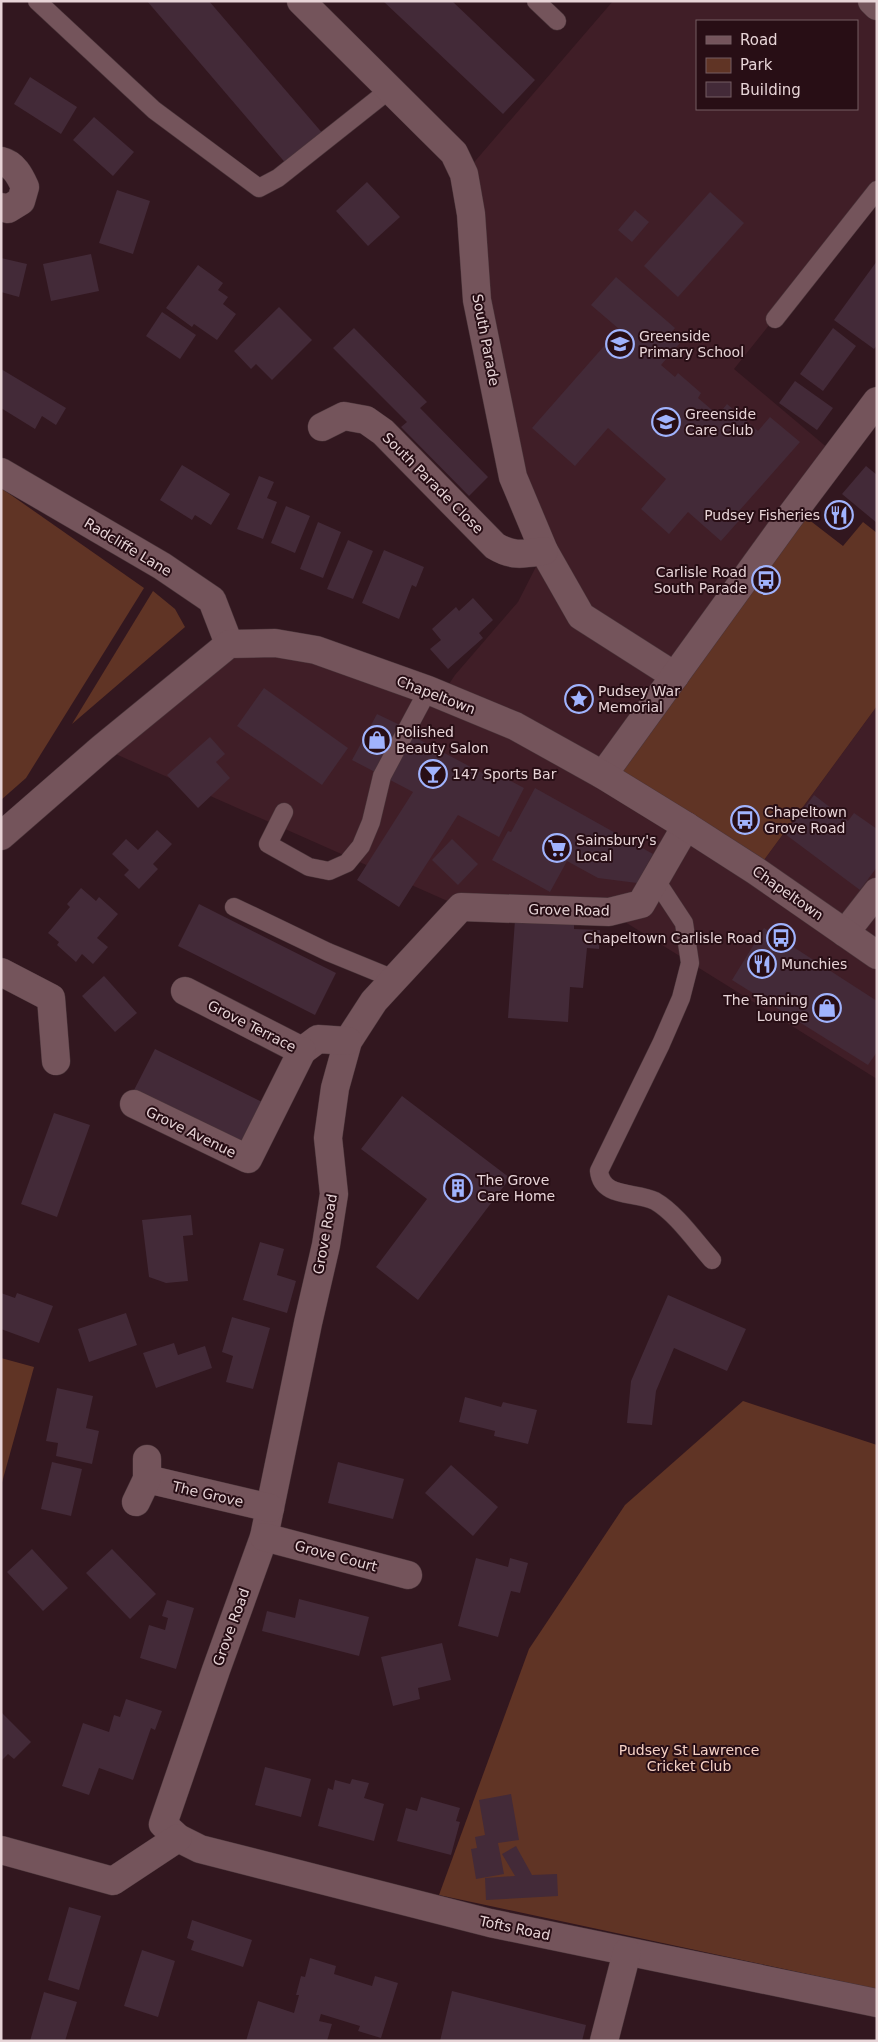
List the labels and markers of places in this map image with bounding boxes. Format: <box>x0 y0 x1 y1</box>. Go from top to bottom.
place label: Greenside Primary School <box>639 328 744 360</box>
school or university icon: Greenside Primary School <box>605 329 635 359</box>
place label: Greenside Care Club <box>685 406 756 438</box>
school or university icon: Greenside Care Club <box>651 407 681 437</box>
restaurant icon: Pudsey Fisheries <box>824 500 854 530</box>
place label: Pudsey Fisheries <box>704 507 820 523</box>
place label: Carlisle Road South Parade <box>654 564 747 596</box>
bus stop icon: Carlisle Road South Parade <box>751 565 781 595</box>
place label: Pudsey War Memorial <box>598 683 680 715</box>
place icon: Pudsey War Memorial <box>564 684 594 714</box>
place label: Polished Beauty Salon <box>396 724 489 756</box>
shop icon: Polished Beauty Salon <box>362 725 392 755</box>
bar icon: 147 Sports Bar <box>418 759 448 789</box>
place label: 147 Sports Bar <box>452 766 557 782</box>
place label: Chapeltown Grove Road <box>764 804 847 836</box>
bus stop icon: Chapeltown Grove Road <box>730 805 760 835</box>
place label: Sainsbury's Local <box>576 832 656 864</box>
supermarket icon: Sainsbury's Local <box>542 833 572 863</box>
bus stop icon: Chapeltown Carlisle Road <box>766 923 796 953</box>
place label: Chapeltown Carlisle Road <box>583 930 762 946</box>
restaurant icon: Munchies <box>747 949 777 979</box>
place label: Munchies <box>781 956 847 972</box>
place label: The Tanning Lounge <box>722 992 808 1024</box>
shop icon: The Tanning Lounge <box>812 993 842 1023</box>
place label: The Grove Care Home <box>476 1172 555 1204</box>
building icon: The Grove Care Home <box>443 1173 473 1203</box>

